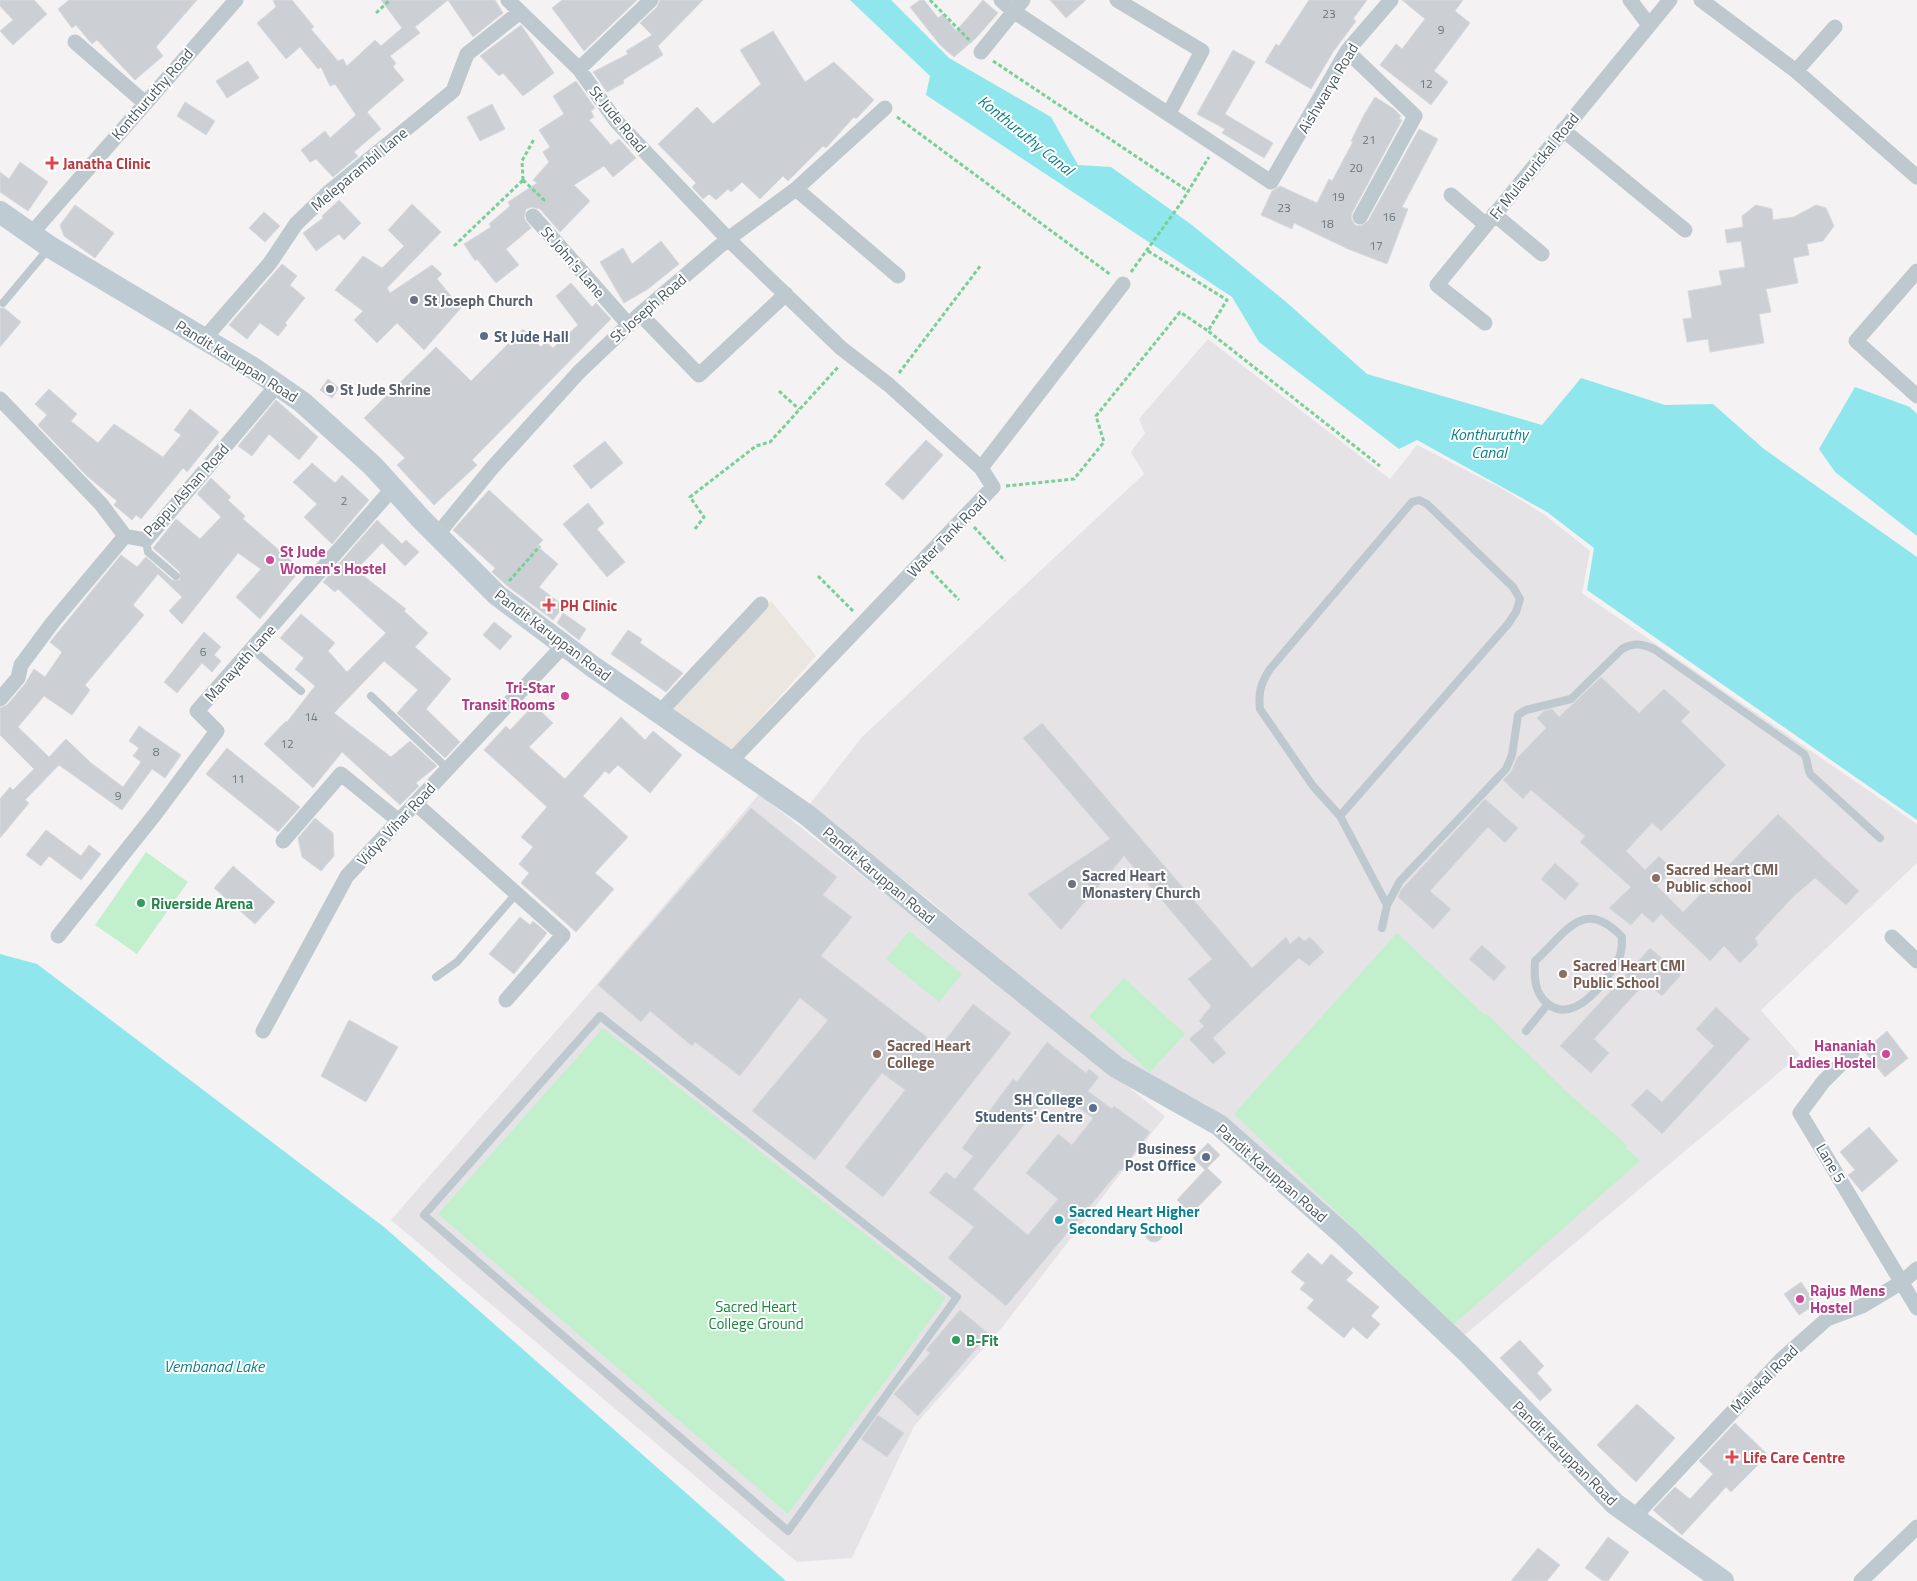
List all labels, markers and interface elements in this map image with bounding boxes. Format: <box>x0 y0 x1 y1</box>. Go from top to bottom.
house number: 23 <box>1322 4 1336 23</box>
house number: 9 <box>1438 20 1445 39</box>
street label: Aishwarya Road <box>1292 39 1364 137</box>
street label: Konthuruthy Road <box>106 43 198 145</box>
house number: 12 <box>1419 74 1433 93</box>
street label: St Jude Road <box>584 81 652 157</box>
water label: Konthuruthy Canal <box>973 89 1080 182</box>
street label: Fr Mulavurickal Road <box>1484 108 1584 224</box>
street label: Meleparambil Lane <box>306 122 412 216</box>
house number: 21 <box>1362 130 1376 149</box>
place label: Janatha Clinic <box>63 152 151 175</box>
marker: Janatha Clinic <box>45 156 59 170</box>
house number: 20 <box>1349 158 1363 177</box>
house number: 19 <box>1331 187 1345 206</box>
house number: 23 <box>1277 198 1291 217</box>
house number: 16 <box>1382 207 1396 226</box>
house number: 18 <box>1320 214 1334 233</box>
street label: St John's Lane <box>535 221 611 303</box>
house number: 17 <box>1369 236 1383 255</box>
street label: St Joseph Road <box>605 268 691 348</box>
place label: St Joseph Church <box>424 289 533 312</box>
marker: St Joseph Church <box>408 294 420 306</box>
street label: Pandit Karuppan Road <box>171 314 303 408</box>
place label: St Jude Hall <box>494 325 569 348</box>
marker: St Jude Hall <box>478 330 490 342</box>
place label: St Jude Shrine <box>340 378 431 401</box>
marker: St Jude Shrine <box>324 383 336 395</box>
water label: Konthuruthy Canal <box>1450 422 1530 464</box>
street label: Pappu Ashan Road <box>138 438 234 542</box>
street label: Water Tank Road <box>902 490 992 582</box>
house number: 2 <box>341 491 347 510</box>
place label: St Jude Women's Hostel <box>280 540 386 580</box>
marker: St Jude Women's Hostel <box>264 554 276 566</box>
street label: Pandit Karuppan Road <box>490 584 616 686</box>
place label: PH Clinic <box>560 594 618 617</box>
marker: PH Clinic <box>542 598 556 612</box>
street label: Manayath Lane <box>199 619 281 707</box>
house number: 6 <box>200 642 207 661</box>
place label: Tri-Star Transit Rooms <box>462 676 555 716</box>
marker: Tri-Star Transit Rooms <box>559 690 571 702</box>
house number: 14 <box>304 707 318 726</box>
house number: 12 <box>280 734 294 753</box>
house number: 8 <box>153 742 160 761</box>
house number: 11 <box>231 769 245 788</box>
street label: Vidya Vihar Road <box>351 777 441 871</box>
house number: 9 <box>115 786 122 805</box>
street label: Pandit Karuppan Road <box>818 821 940 929</box>
place label: Sacred Heart CMI Public school <box>1666 858 1778 898</box>
place label: Sacred Heart Monastery Church <box>1082 864 1201 904</box>
marker: Sacred Heart CMI Public school <box>1650 872 1662 884</box>
marker: Sacred Heart Monastery Church <box>1066 878 1078 890</box>
place label: Riverside Arena <box>151 892 253 915</box>
marker: Riverside Arena <box>135 897 147 909</box>
place label: Sacred Heart CMI Public School <box>1573 954 1685 994</box>
marker: Sacred Heart CMI Public School <box>1557 968 1569 980</box>
place label: Sacred Heart College <box>887 1034 971 1074</box>
place label: Hananiah Ladies Hostel <box>1789 1034 1876 1074</box>
marker: Sacred Heart College <box>871 1048 883 1060</box>
marker: Hananiah Ladies Hostel <box>1880 1048 1892 1060</box>
place label: SH College Students' Centre <box>975 1088 1083 1128</box>
marker: SH College Students' Centre <box>1087 1102 1099 1114</box>
street label: Pandit Karuppan Road <box>1211 1118 1333 1228</box>
place label: Business Post Office <box>1125 1137 1196 1177</box>
street label: Lane 5 <box>1810 1139 1852 1187</box>
marker: Business Post Office <box>1200 1151 1212 1163</box>
place label: Sacred Heart Higher Secondary School <box>1069 1200 1200 1240</box>
marker: Sacred Heart Higher Secondary School <box>1053 1214 1065 1226</box>
place label: Rajus Mens Hostel <box>1810 1279 1885 1319</box>
marker: Rajus Mens Hostel <box>1794 1293 1806 1305</box>
park label: Sacred Heart College Ground <box>708 1295 804 1335</box>
place label: B-Fit <box>966 1329 999 1352</box>
marker: B-Fit <box>950 1334 962 1346</box>
street label: Maliekal Road <box>1725 1340 1803 1418</box>
water label: Vembanad Lake <box>164 1354 266 1378</box>
street label: Pandit Karuppan Road <box>1507 1395 1623 1511</box>
place label: Life Care Centre <box>1743 1446 1846 1469</box>
marker: Life Care Centre <box>1725 1450 1739 1464</box>

